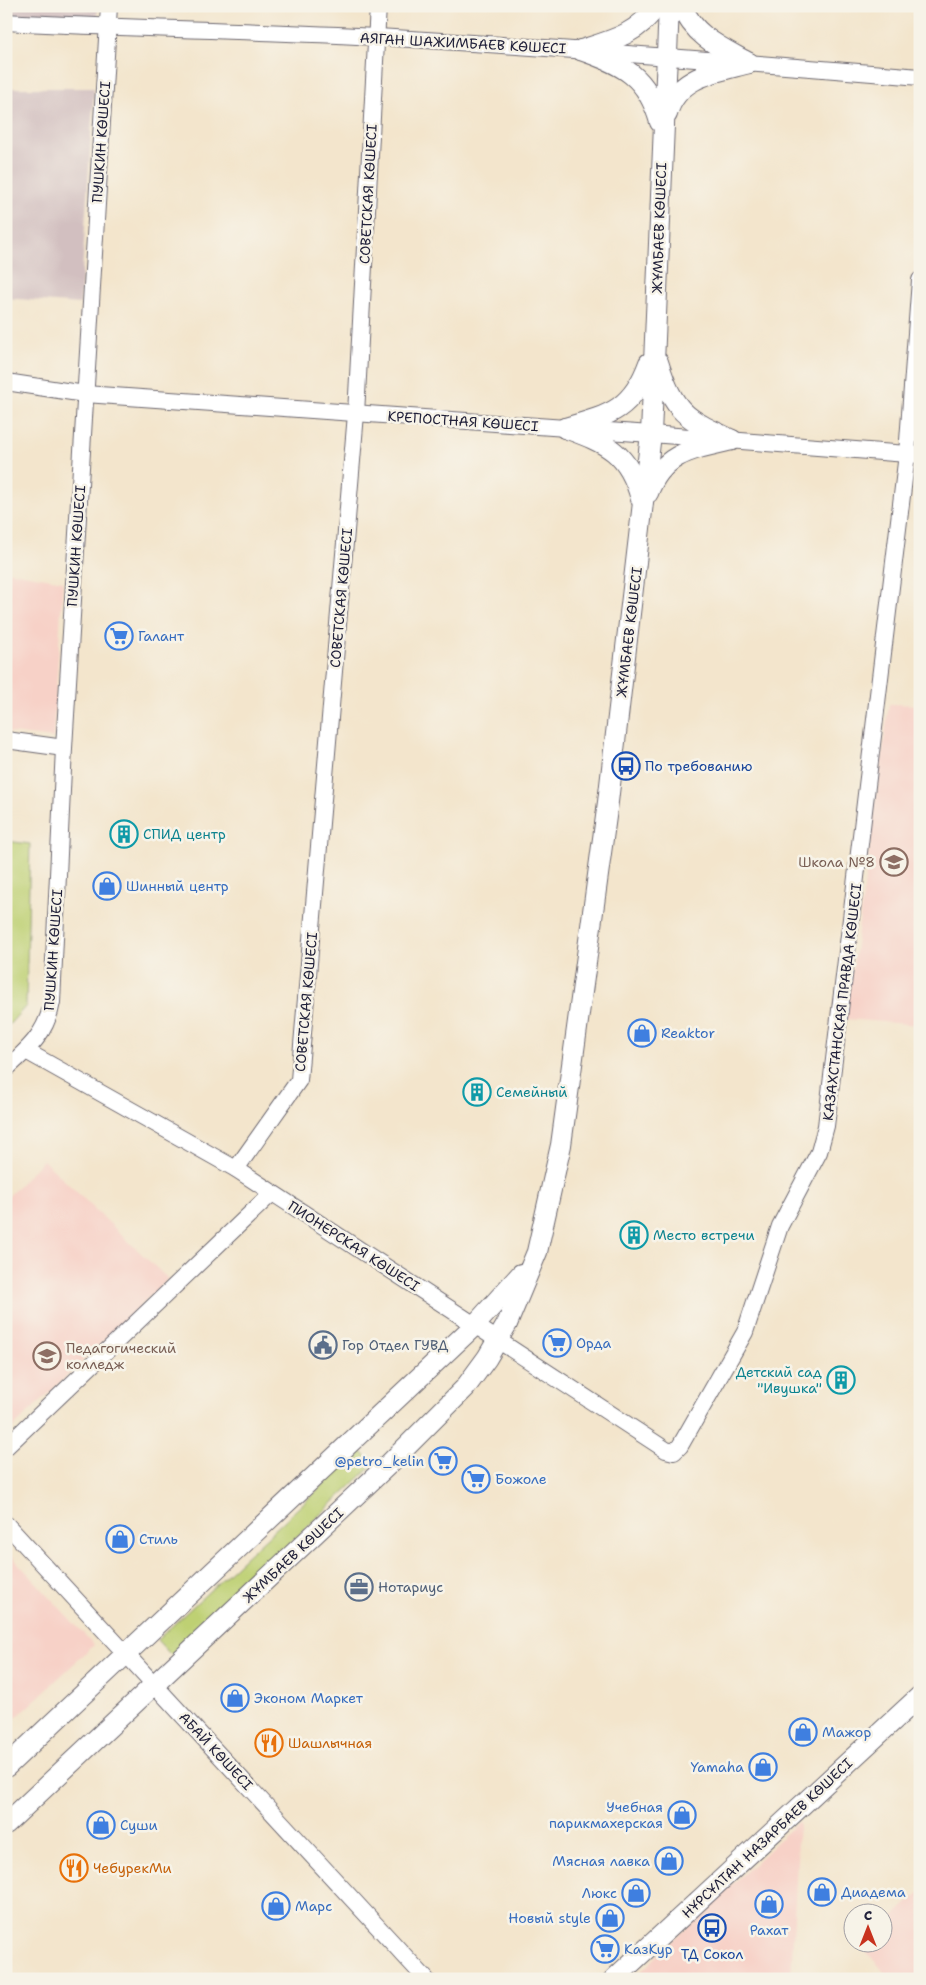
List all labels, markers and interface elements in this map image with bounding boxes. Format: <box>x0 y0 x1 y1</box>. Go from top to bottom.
street label: АЯГАН ШАЖИМБАЕВ КӨШЕСІ <box>359 29 567 57</box>
street label: ПУШКИН КӨШЕСІ <box>88 80 114 203</box>
street label: СОВЕТСКАЯ КӨШЕСІ <box>355 123 381 264</box>
street label: ЖҰМБАЕВ КӨШЕСІ <box>648 162 670 294</box>
street label: КРЕПОСТНАЯ КӨШЕСІ <box>387 407 539 435</box>
street label: ПУШКИН КӨШЕСІ <box>63 484 89 607</box>
street label: СОВЕТСКАЯ КӨШЕСІ <box>326 527 356 669</box>
street label: ЖҰМБАЕВ КӨШЕСІ <box>612 566 646 698</box>
supermarket icon: Галант <box>104 621 134 651</box>
place label: Галант <box>138 627 185 645</box>
bus stop icon: По требованию <box>611 751 641 781</box>
place label: По требованию <box>645 757 753 775</box>
building icon: СПИД центр <box>109 819 139 849</box>
place label: СПИД центр <box>143 825 226 843</box>
school or university icon: Школа №8 <box>879 847 909 877</box>
place label: Школа №8 <box>798 853 875 871</box>
shop icon: Шинный центр <box>92 871 122 901</box>
place label: Шинный центр <box>126 877 229 895</box>
street label: КАЗАХСТАНСКАЯ ПРАВДА КӨШЕСІ <box>818 882 866 1122</box>
street label: ПУШКИН КӨШЕСІ <box>40 888 66 1011</box>
street label: СОВЕТСКАЯ КӨШЕСІ <box>291 931 321 1073</box>
shop icon: Reaktor <box>627 1018 657 1048</box>
place label: Reaktor <box>661 1024 715 1042</box>
building icon: Семейный <box>462 1077 492 1107</box>
place label: Семейный <box>496 1083 568 1101</box>
street label: ПИОНЕРСКАЯ КӨШЕСІ <box>285 1197 423 1295</box>
building icon: Место встречи <box>619 1220 649 1250</box>
place label: Место встречи <box>653 1226 755 1244</box>
supermarket icon: Орда <box>542 1328 572 1358</box>
public building icon: Гор Отдел ГУВД <box>308 1330 338 1360</box>
place label: Орда <box>576 1334 612 1352</box>
place label: Гор Отдел ГУВД <box>342 1336 449 1354</box>
place label: Педагогический колледж <box>66 1339 176 1373</box>
school or university icon: Педагогический колледж <box>32 1341 62 1371</box>
place label: Детский сад "Ивушка" <box>736 1363 822 1397</box>
building icon: Детский сад "Ивушка" <box>826 1365 856 1395</box>
supermarket icon: @petro_kelin <box>428 1446 458 1476</box>
place label: @petro_kelin <box>334 1452 424 1470</box>
supermarket icon: Божоле <box>461 1464 491 1494</box>
place label: Божоле <box>495 1470 547 1488</box>
street label: ЖҰМБАЕВ КӨШЕСІ <box>239 1504 347 1606</box>
shop icon: Стиль <box>105 1524 135 1554</box>
place label: Стиль <box>139 1530 178 1548</box>
office icon: Нотариус <box>344 1572 374 1602</box>
place label: Нотариус <box>378 1578 443 1596</box>
shop icon: Эконом Маркет <box>220 1683 250 1713</box>
place label: Эконом Маркет <box>254 1689 364 1707</box>
street label: АБАЙ КӨШЕСІ <box>175 1708 257 1794</box>
shop icon: Мажор <box>788 1717 818 1747</box>
place label: Мажор <box>822 1723 871 1741</box>
restaurant icon: Шашлычная <box>254 1728 284 1758</box>
place label: Шашлычная <box>288 1734 372 1752</box>
shop icon: Yamaha <box>748 1752 778 1782</box>
street label: НҰРСҰЛТАН НАЗАРБАЕВ КӨШЕСІ <box>678 1754 856 1922</box>
place label: Yamaha <box>690 1758 744 1776</box>
place label: Учебная парикмахерская <box>549 1798 663 1832</box>
shop icon: Учебная парикмахерская <box>667 1800 697 1830</box>
shop icon: Суши <box>86 1810 116 1840</box>
place label: Суши <box>120 1816 158 1834</box>
shop icon: Мясная лавка <box>654 1846 684 1876</box>
place label: Мясная лавка <box>552 1852 650 1870</box>
restaurant icon: ЧебурекМи <box>59 1853 89 1883</box>
place label: ЧебурекМи <box>93 1859 172 1877</box>
shop icon: Диадема <box>807 1877 837 1907</box>
shop icon: Люкс <box>621 1878 651 1908</box>
place label: Диадема <box>841 1883 906 1901</box>
place label: Люкс <box>582 1884 617 1902</box>
shop icon: Рахат <box>754 1889 784 1919</box>
shop icon: Марс <box>261 1891 291 1921</box>
place label: Марс <box>295 1897 332 1915</box>
north arrow <box>844 1902 894 1952</box>
shop icon: Новый style <box>595 1903 625 1933</box>
text: С <box>864 1906 872 1924</box>
place label: Новый style <box>508 1909 591 1927</box>
bus stop icon: ТД Сокол <box>697 1913 727 1943</box>
place label: Рахат <box>750 1921 789 1939</box>
supermarket icon: КазКур <box>590 1934 620 1964</box>
place label: КазКур <box>624 1940 673 1958</box>
place label: ТД Сокол <box>681 1945 743 1963</box>

